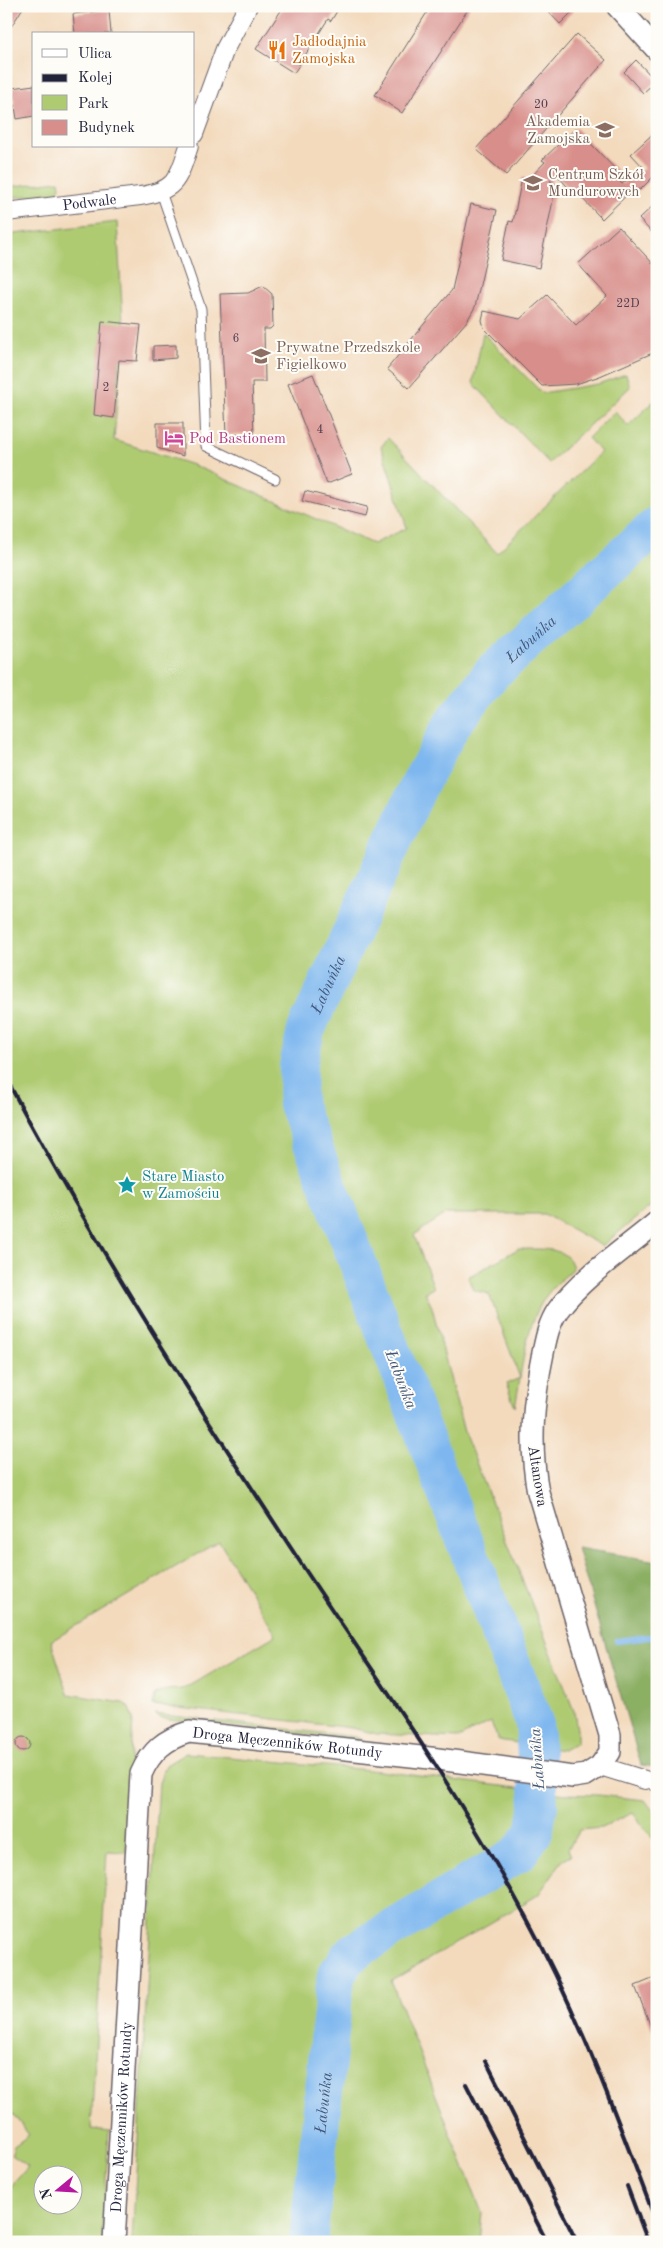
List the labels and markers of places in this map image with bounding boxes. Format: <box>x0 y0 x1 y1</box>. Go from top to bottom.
place label: Jadłodajnia Zamojska <box>292 35 367 67</box>
restaurant icon: Jadłodajnia Zamojska <box>266 39 288 61</box>
place label: Akademia Zamojska <box>525 115 591 147</box>
school or university icon: Akademia Zamojska <box>594 119 616 141</box>
place label: Centrum Szkół Mundurowych <box>548 168 644 200</box>
school or university icon: Centrum Szkół Mundurowych <box>522 172 544 194</box>
place label: Prywatne Przedszkole Figielkowo <box>276 341 420 373</box>
school or university icon: Prywatne Przedszkole Figielkowo <box>250 345 272 367</box>
hotel icon: Pod Bastionem <box>163 427 185 449</box>
place label: Pod Bastionem <box>189 432 286 447</box>
place label: Stare Miasto w Zamościu <box>142 1170 224 1202</box>
place icon: Stare Miasto w Zamościu <box>116 1174 138 1196</box>

